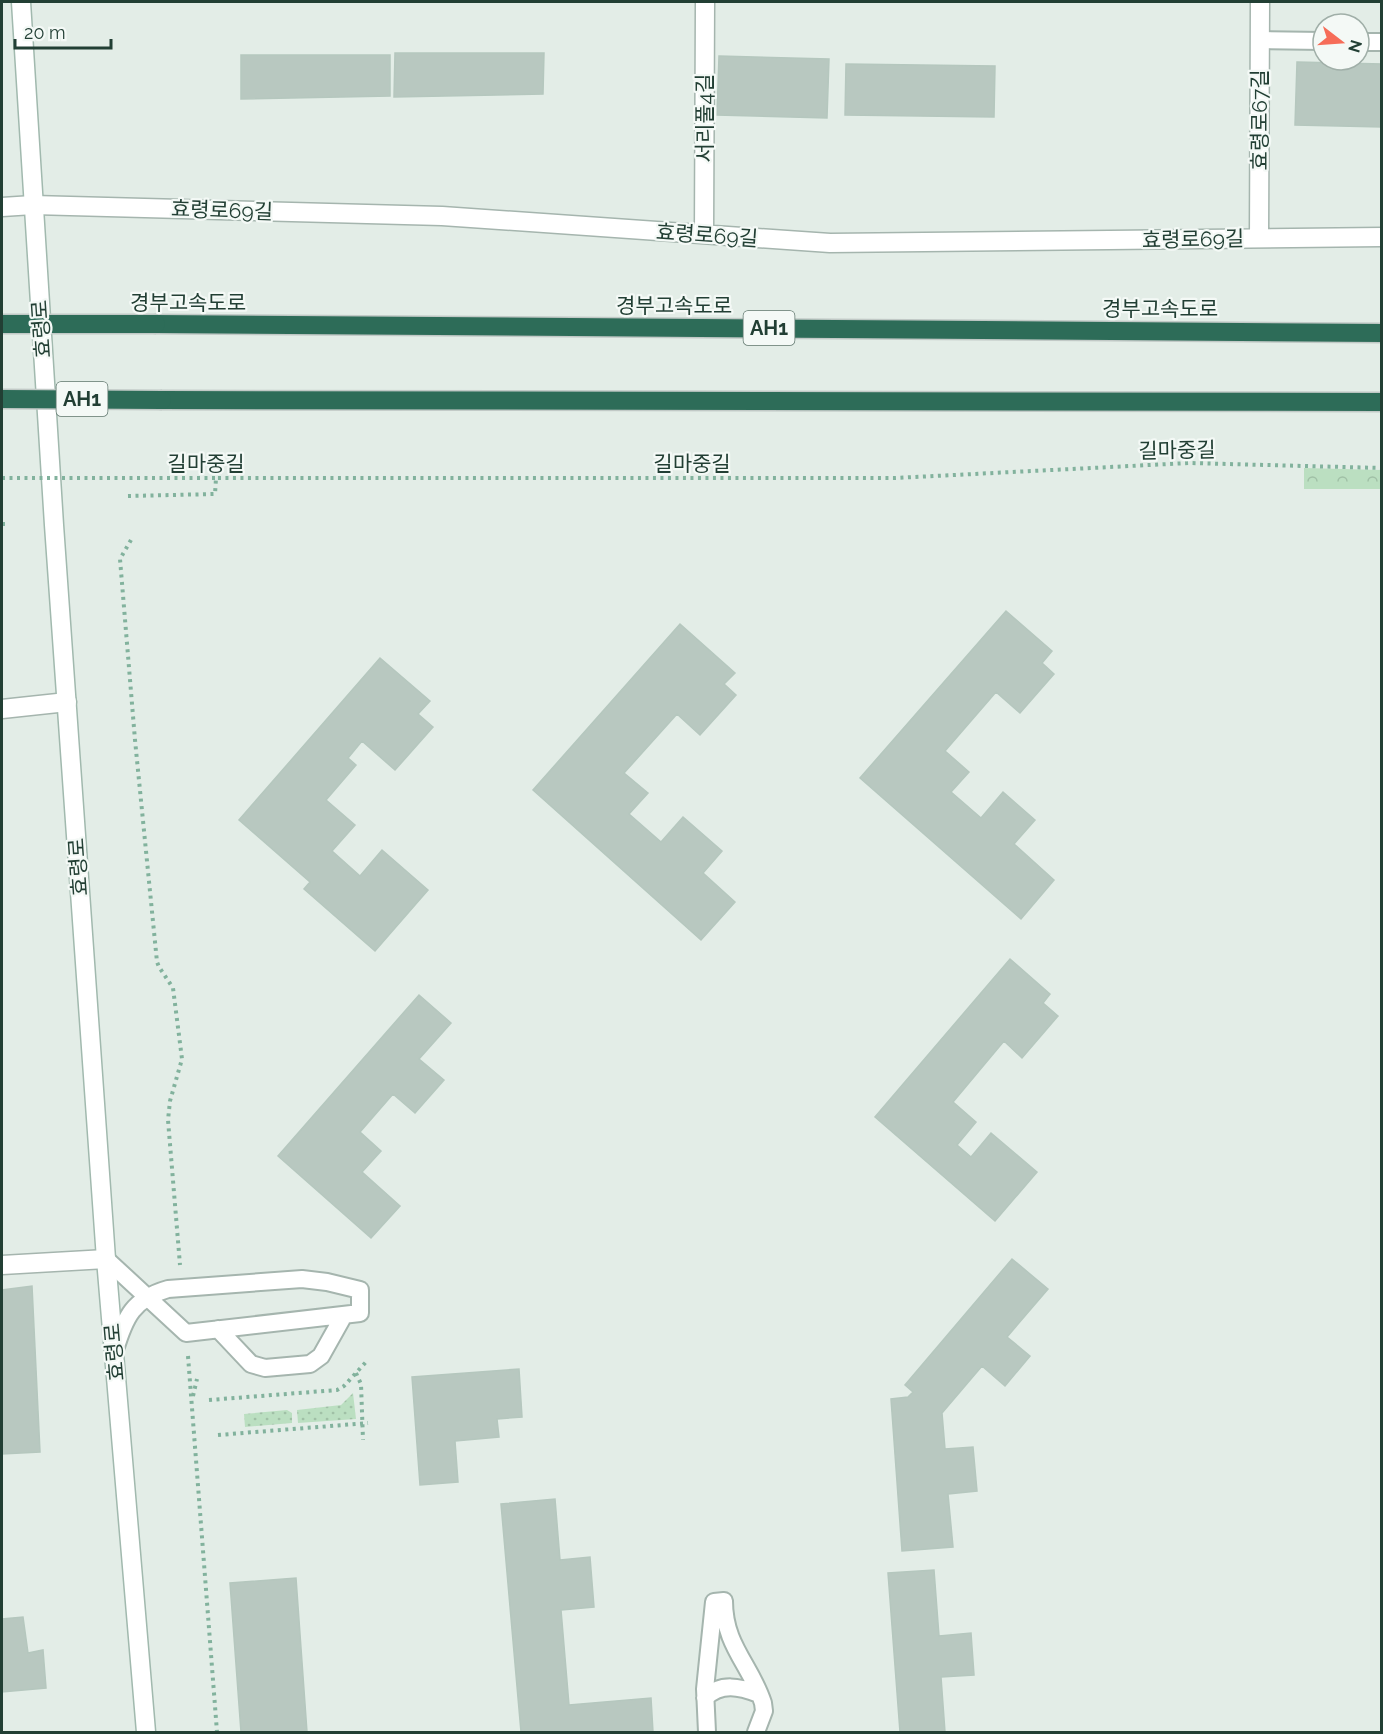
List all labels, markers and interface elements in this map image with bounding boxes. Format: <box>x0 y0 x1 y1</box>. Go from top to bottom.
scale bar <box>15 12 111 50</box>
north arrow <box>1311 12 1371 72</box>
text: 20 m <box>24 22 66 43</box>
text: N <box>1344 38 1366 55</box>
street label: 효령로67길 <box>1247 69 1272 171</box>
street label: 서리풀4길 <box>692 74 717 162</box>
street label: 효령로69길 <box>170 196 274 224</box>
street label: 효령로69길 <box>655 219 759 251</box>
street label: 효령로69길 <box>1142 226 1244 252</box>
street label: 경부고속도로 <box>130 290 246 315</box>
street label: 경부고속도로 <box>616 293 732 318</box>
street label: 경부고속도로 <box>1102 296 1218 321</box>
street label: 효령로 <box>27 299 55 359</box>
road number: AH1 <box>744 311 794 345</box>
road number: AH1 <box>56 382 107 416</box>
street label: 길마중길 <box>1138 437 1216 463</box>
street label: 길마중길 <box>167 451 245 476</box>
street label: 길마중길 <box>653 451 731 476</box>
street label: 효령로 <box>64 837 92 897</box>
street label: 효령로 <box>99 1322 129 1382</box>

